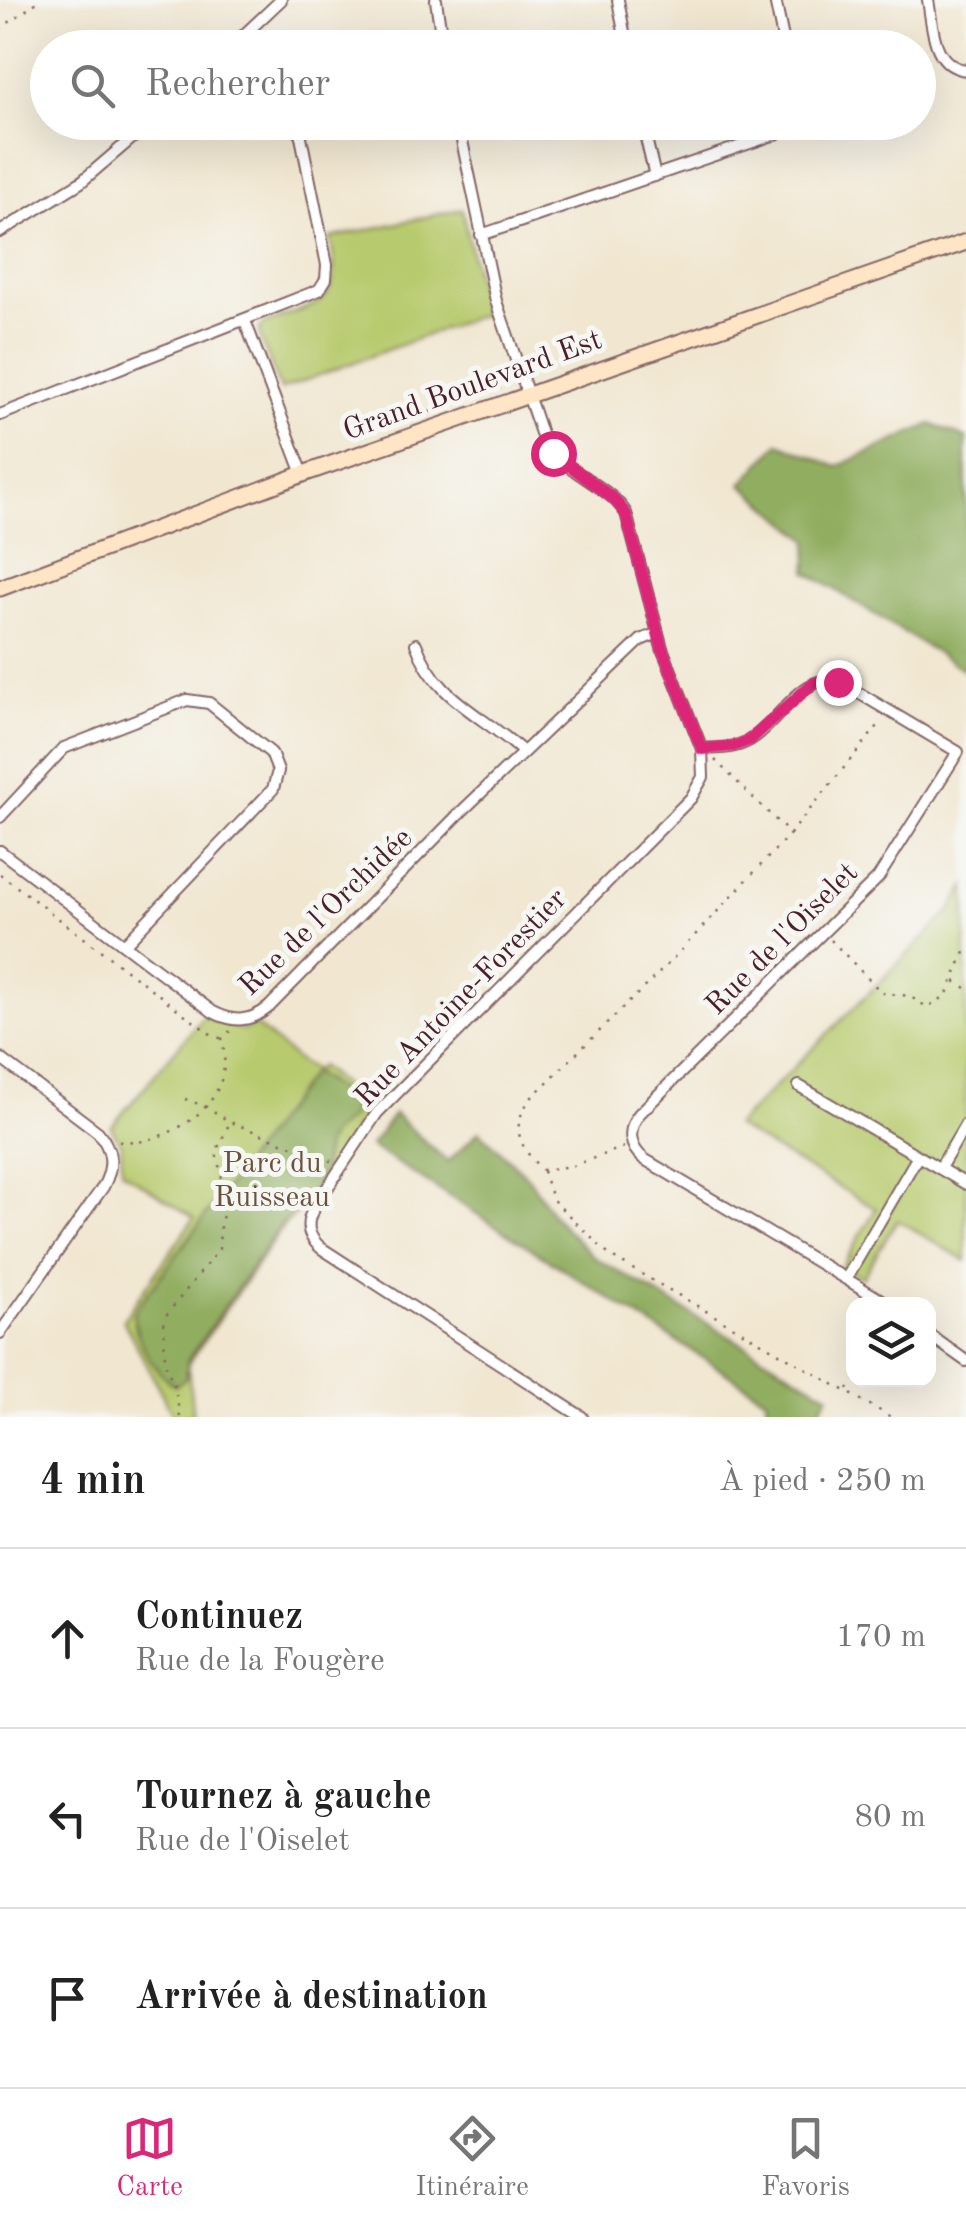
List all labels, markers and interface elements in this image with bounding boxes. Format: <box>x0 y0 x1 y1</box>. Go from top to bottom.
search box <box>30 30 936 140</box>
icon: search <box>65 58 120 113</box>
text: Rechercher <box>145 66 330 104</box>
street label: Grand Boulevard Est <box>339 325 606 447</box>
route start <box>531 431 577 477</box>
route end <box>816 660 862 706</box>
street label: Rue de l'Orchidée <box>234 823 418 1002</box>
street label: Rue de l'Oiselet <box>701 858 864 1021</box>
street label: Rue Antoine-Forestier <box>350 884 573 1113</box>
park label: Parc du Ruisseau <box>214 1149 330 1213</box>
map controls <box>846 1297 936 1387</box>
button: layers <box>846 1297 936 1387</box>
text: 4 min <box>40 1461 146 1503</box>
text: À pied · 250 m <box>719 1466 926 1498</box>
text: Continuez <box>135 1599 303 1637</box>
icon: ahead <box>40 1611 95 1666</box>
text: 170 m <box>836 1622 926 1654</box>
text: Rue de la Fougère <box>135 1646 385 1678</box>
text: Tournez à gauche <box>135 1779 432 1817</box>
icon: left <box>40 1791 95 1846</box>
text: 80 m <box>855 1802 926 1834</box>
text: Rue de l'Oiselet <box>135 1826 350 1858</box>
icon: arrive <box>40 1971 95 2026</box>
text: Arrivée à destination <box>135 1979 488 2017</box>
tab: Carte <box>116 2111 183 2206</box>
tab: Itinéraire <box>415 2111 529 2206</box>
tab: Favoris <box>761 2111 850 2206</box>

